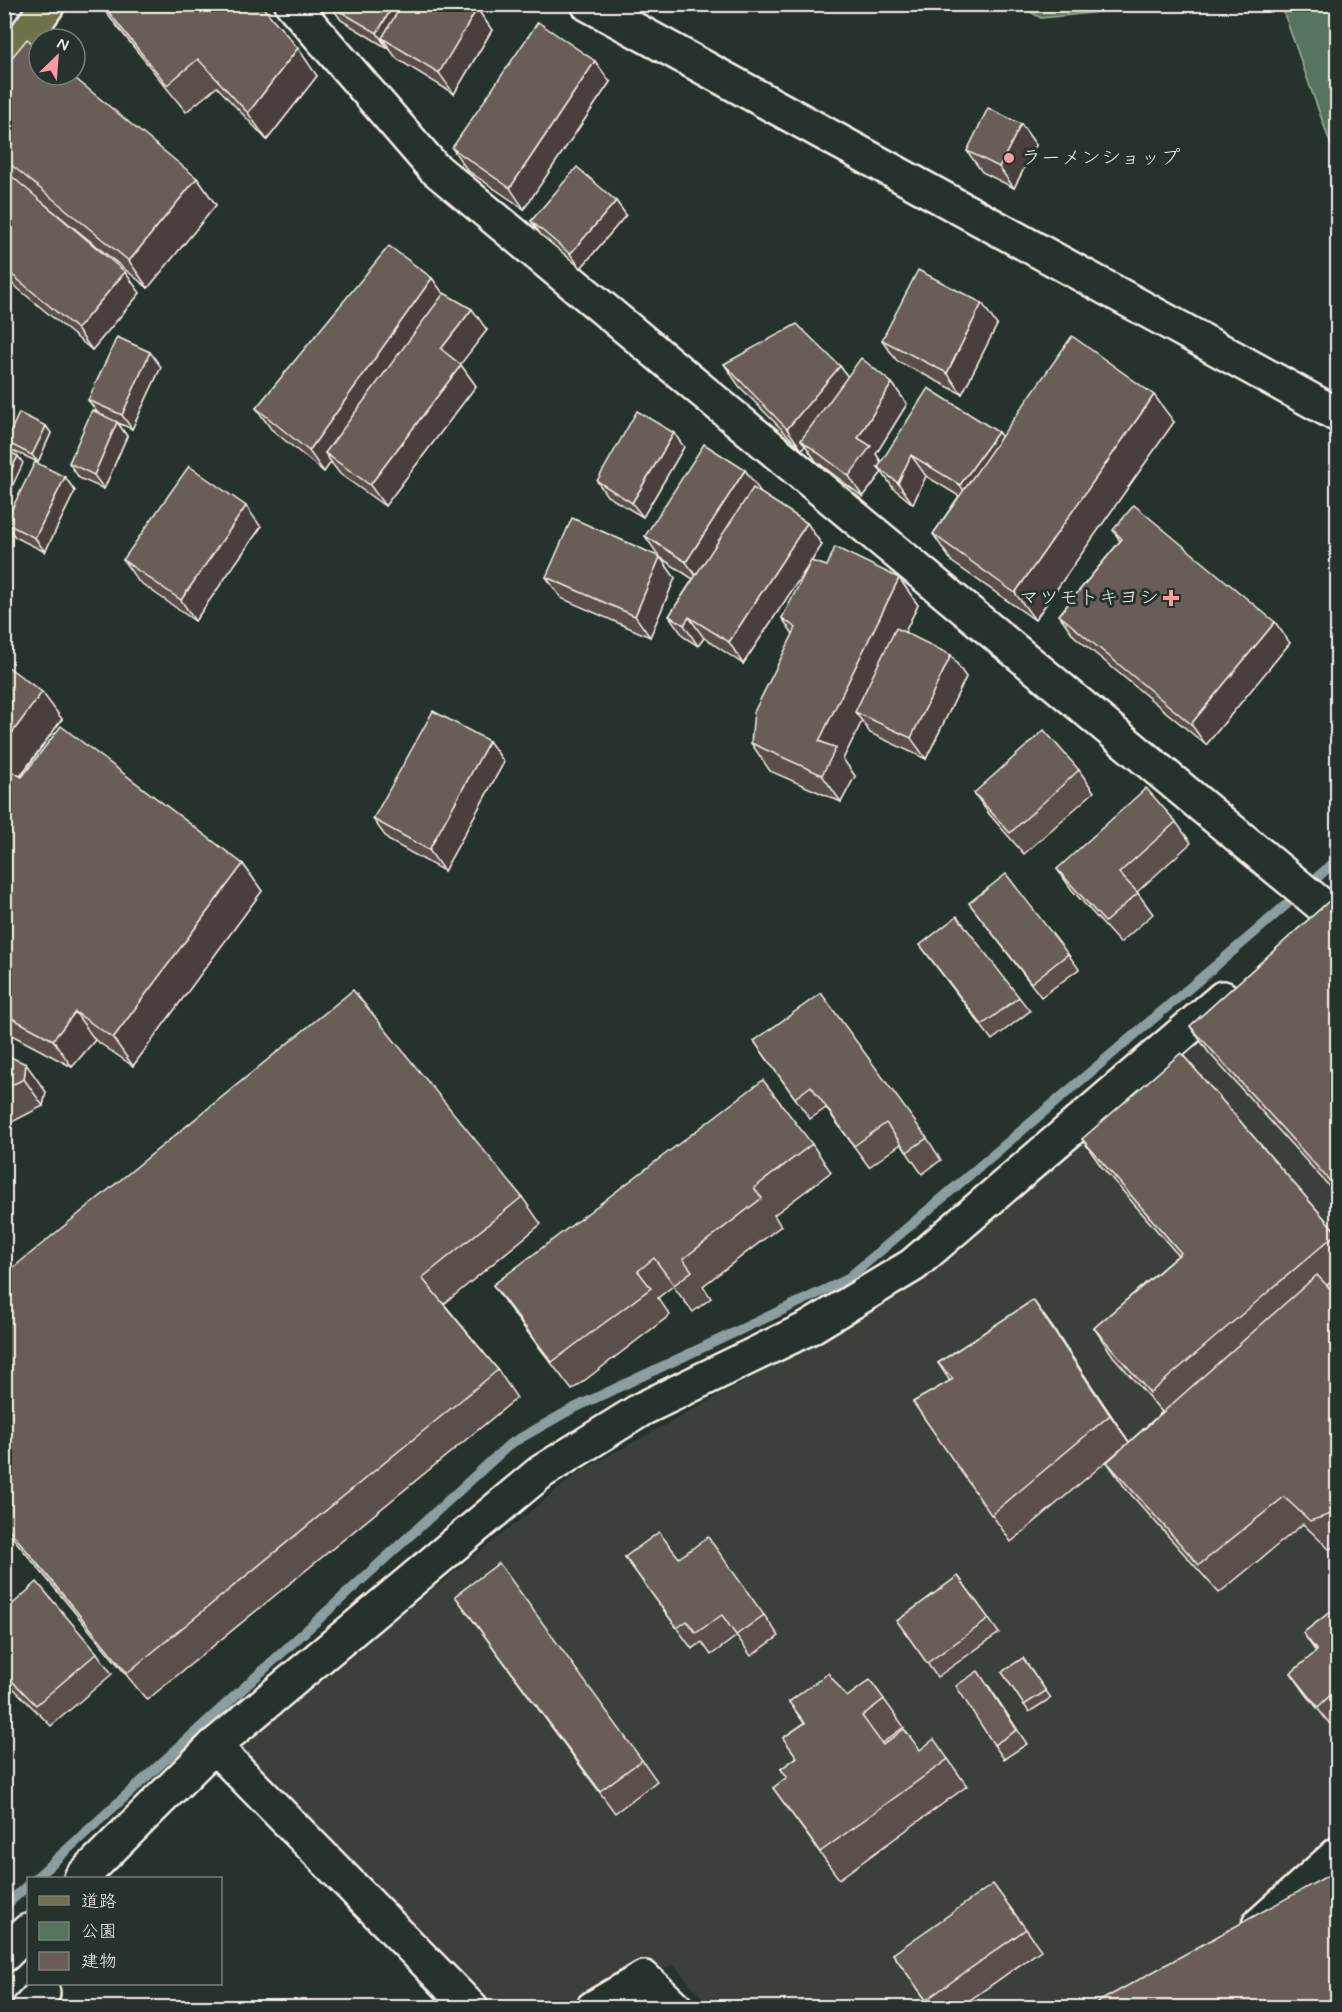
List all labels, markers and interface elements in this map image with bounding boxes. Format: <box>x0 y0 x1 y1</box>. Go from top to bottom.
north arrow <box>27 27 87 87</box>
text: N <box>53 33 72 57</box>
place label: ラーメンショップ <box>1021 145 1180 172</box>
marker: ラーメンショップ <box>1002 151 1016 165</box>
place label: マツモトキヨシ <box>1019 585 1159 612</box>
marker: マツモトキヨシ <box>1164 591 1178 605</box>
legend <box>27 1877 222 1985</box>
text: 道路 <box>81 1890 117 1914</box>
text: 公園 <box>81 1920 117 1944</box>
text: 建物 <box>81 1950 117 1974</box>

